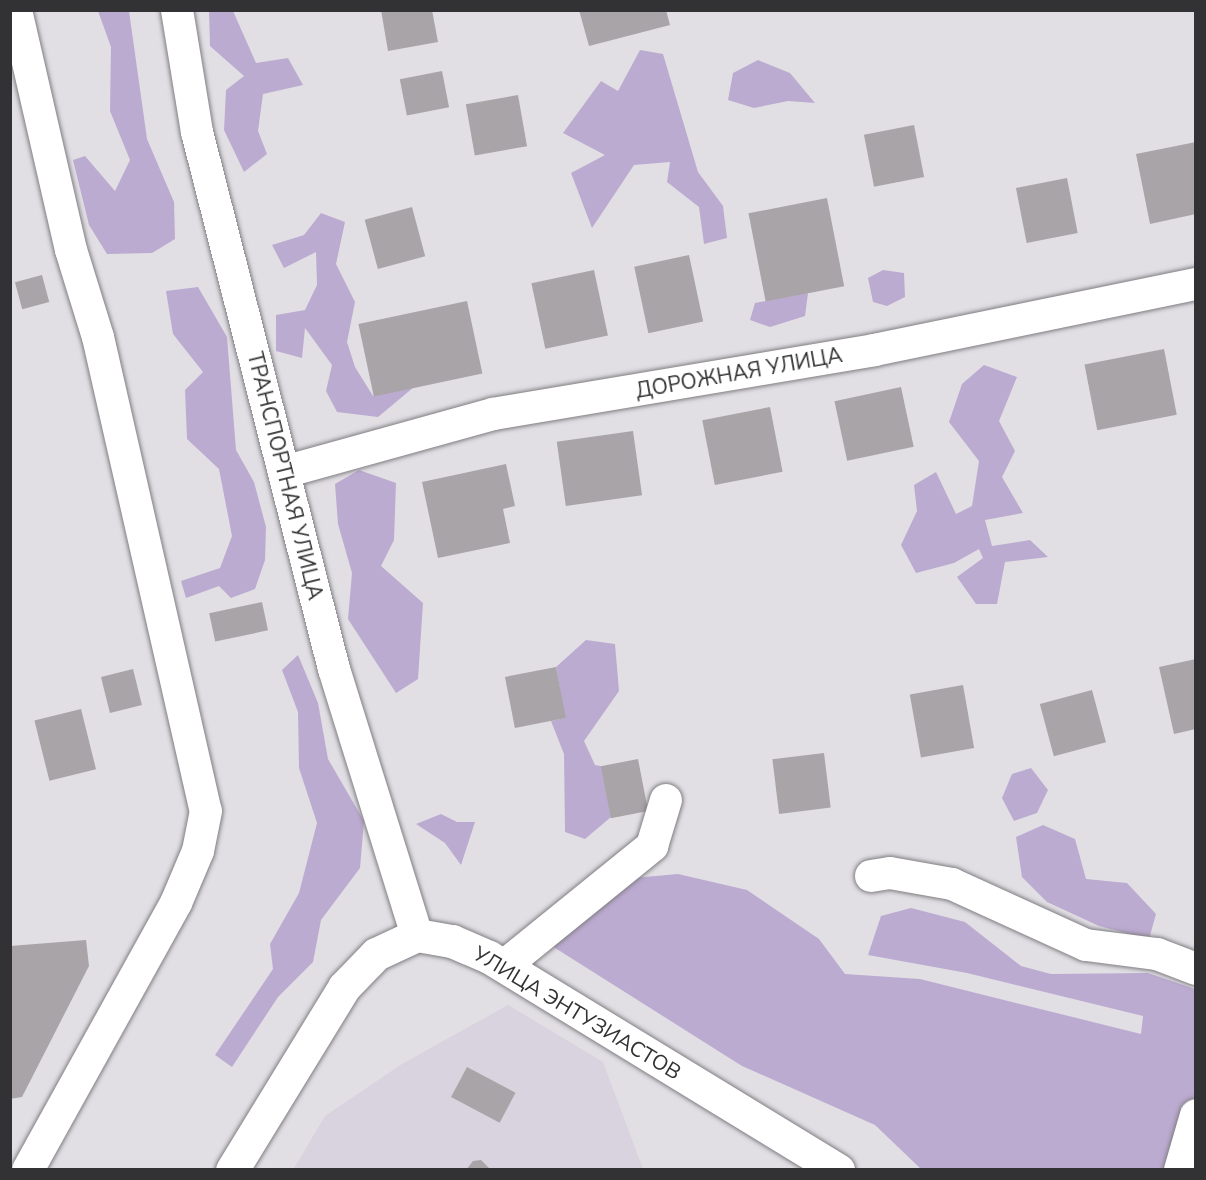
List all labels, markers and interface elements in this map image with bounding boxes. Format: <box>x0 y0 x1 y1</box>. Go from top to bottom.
street label: ДОРОЖНАЯ УЛИЦА <box>634 342 844 404</box>
street label: ТРАНСПОРТНАЯ УЛИЦА <box>242 349 328 603</box>
street label: УЛИЦА ЭНТУЗИАСТОВ <box>469 941 685 1085</box>

